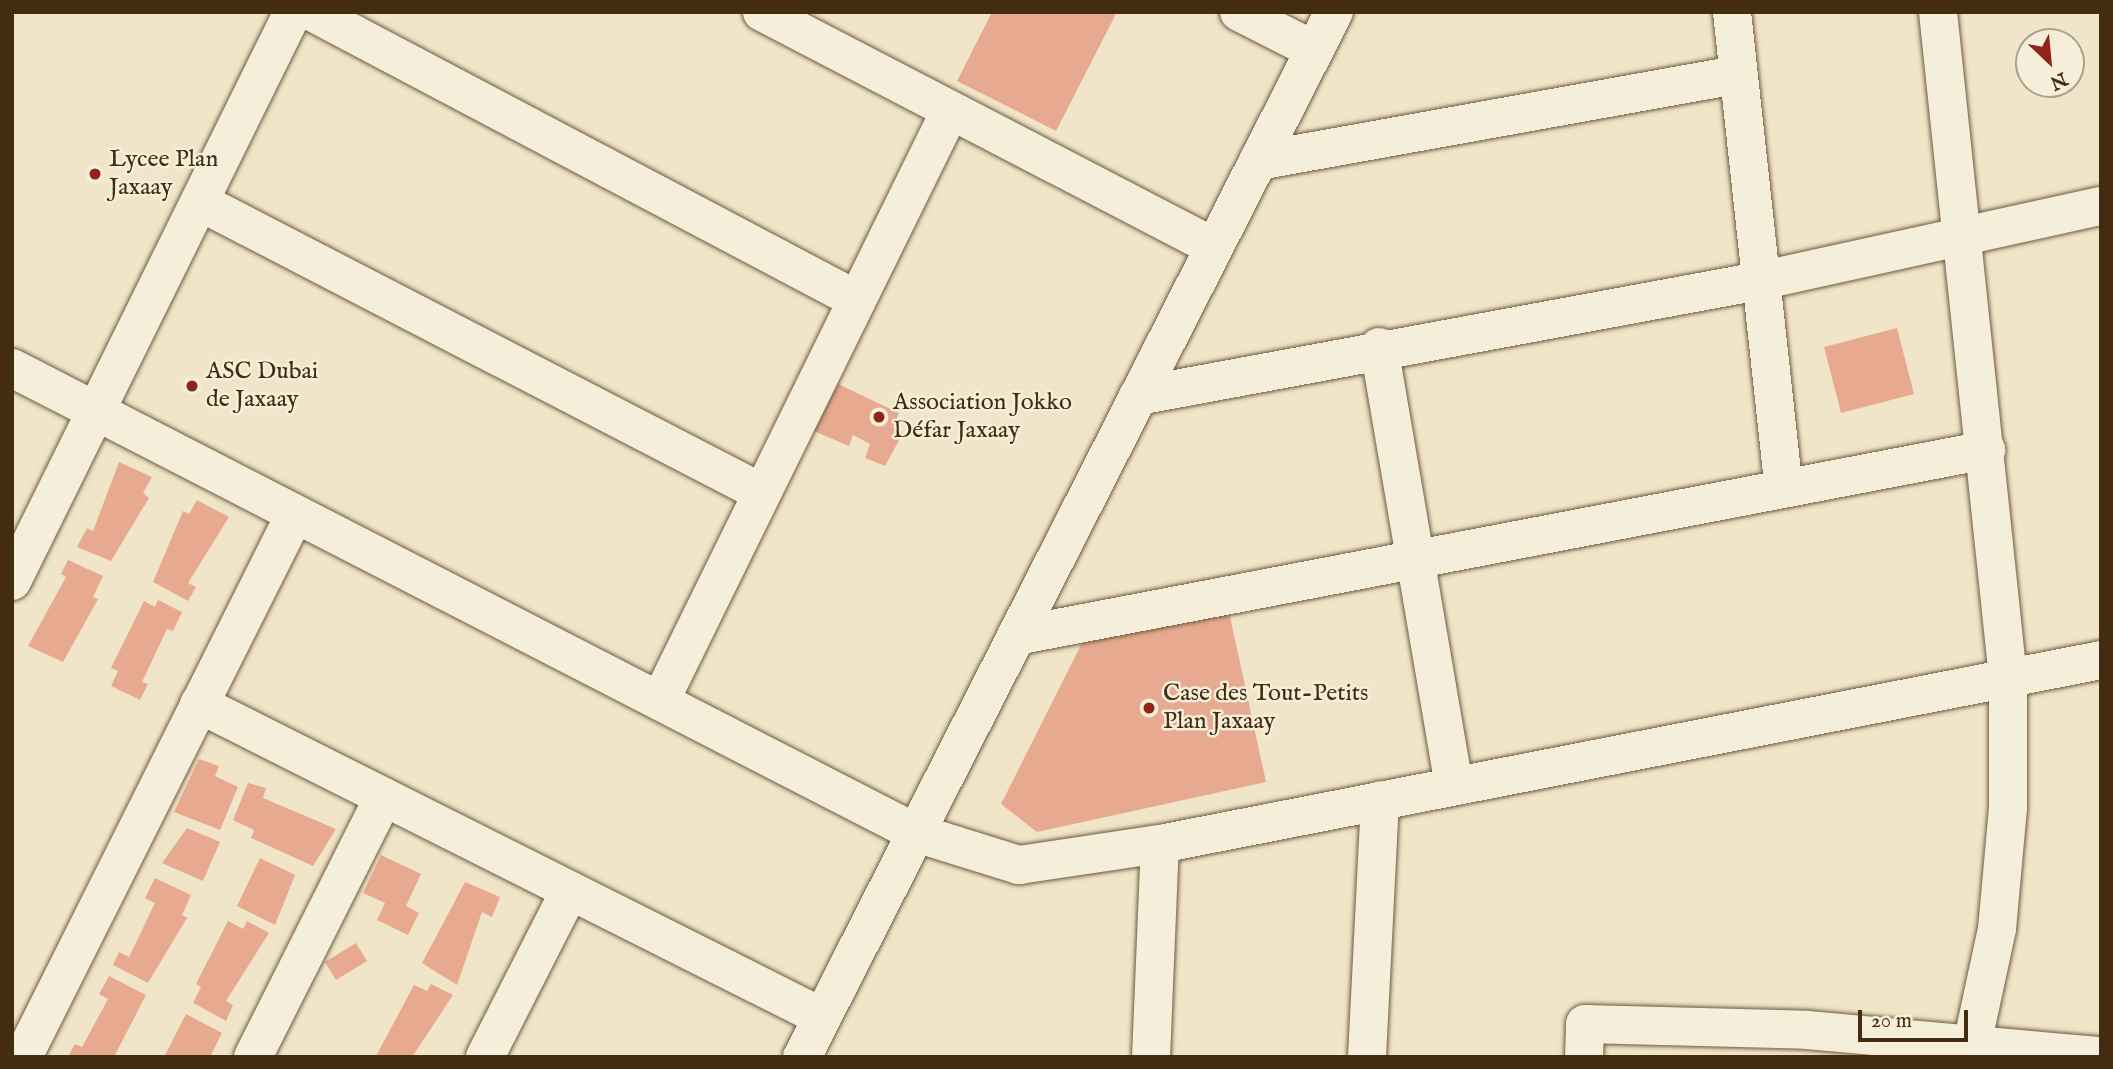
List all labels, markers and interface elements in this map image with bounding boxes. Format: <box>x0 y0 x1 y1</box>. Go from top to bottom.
north arrow <box>2015 28 2085 98</box>
text: N <box>2046 66 2071 94</box>
place label: Lycee Plan Jaxaay <box>109 146 218 202</box>
marker: Lycee Plan Jaxaay <box>87 166 103 182</box>
place label: ASC Dubai de Jaxaay <box>206 358 318 414</box>
marker: ASC Dubai de Jaxaay <box>184 378 200 394</box>
place label: Association Jokko Défar Jaxaay <box>893 389 1072 445</box>
marker: Association Jokko Défar Jaxaay <box>871 409 887 425</box>
place label: Case des Tout-Petits Plan Jaxaay <box>1163 680 1369 736</box>
marker: Case des Tout-Petits Plan Jaxaay <box>1141 700 1157 716</box>
scale bar <box>1861 996 1971 1040</box>
text: 20 m <box>1871 1008 1912 1035</box>

